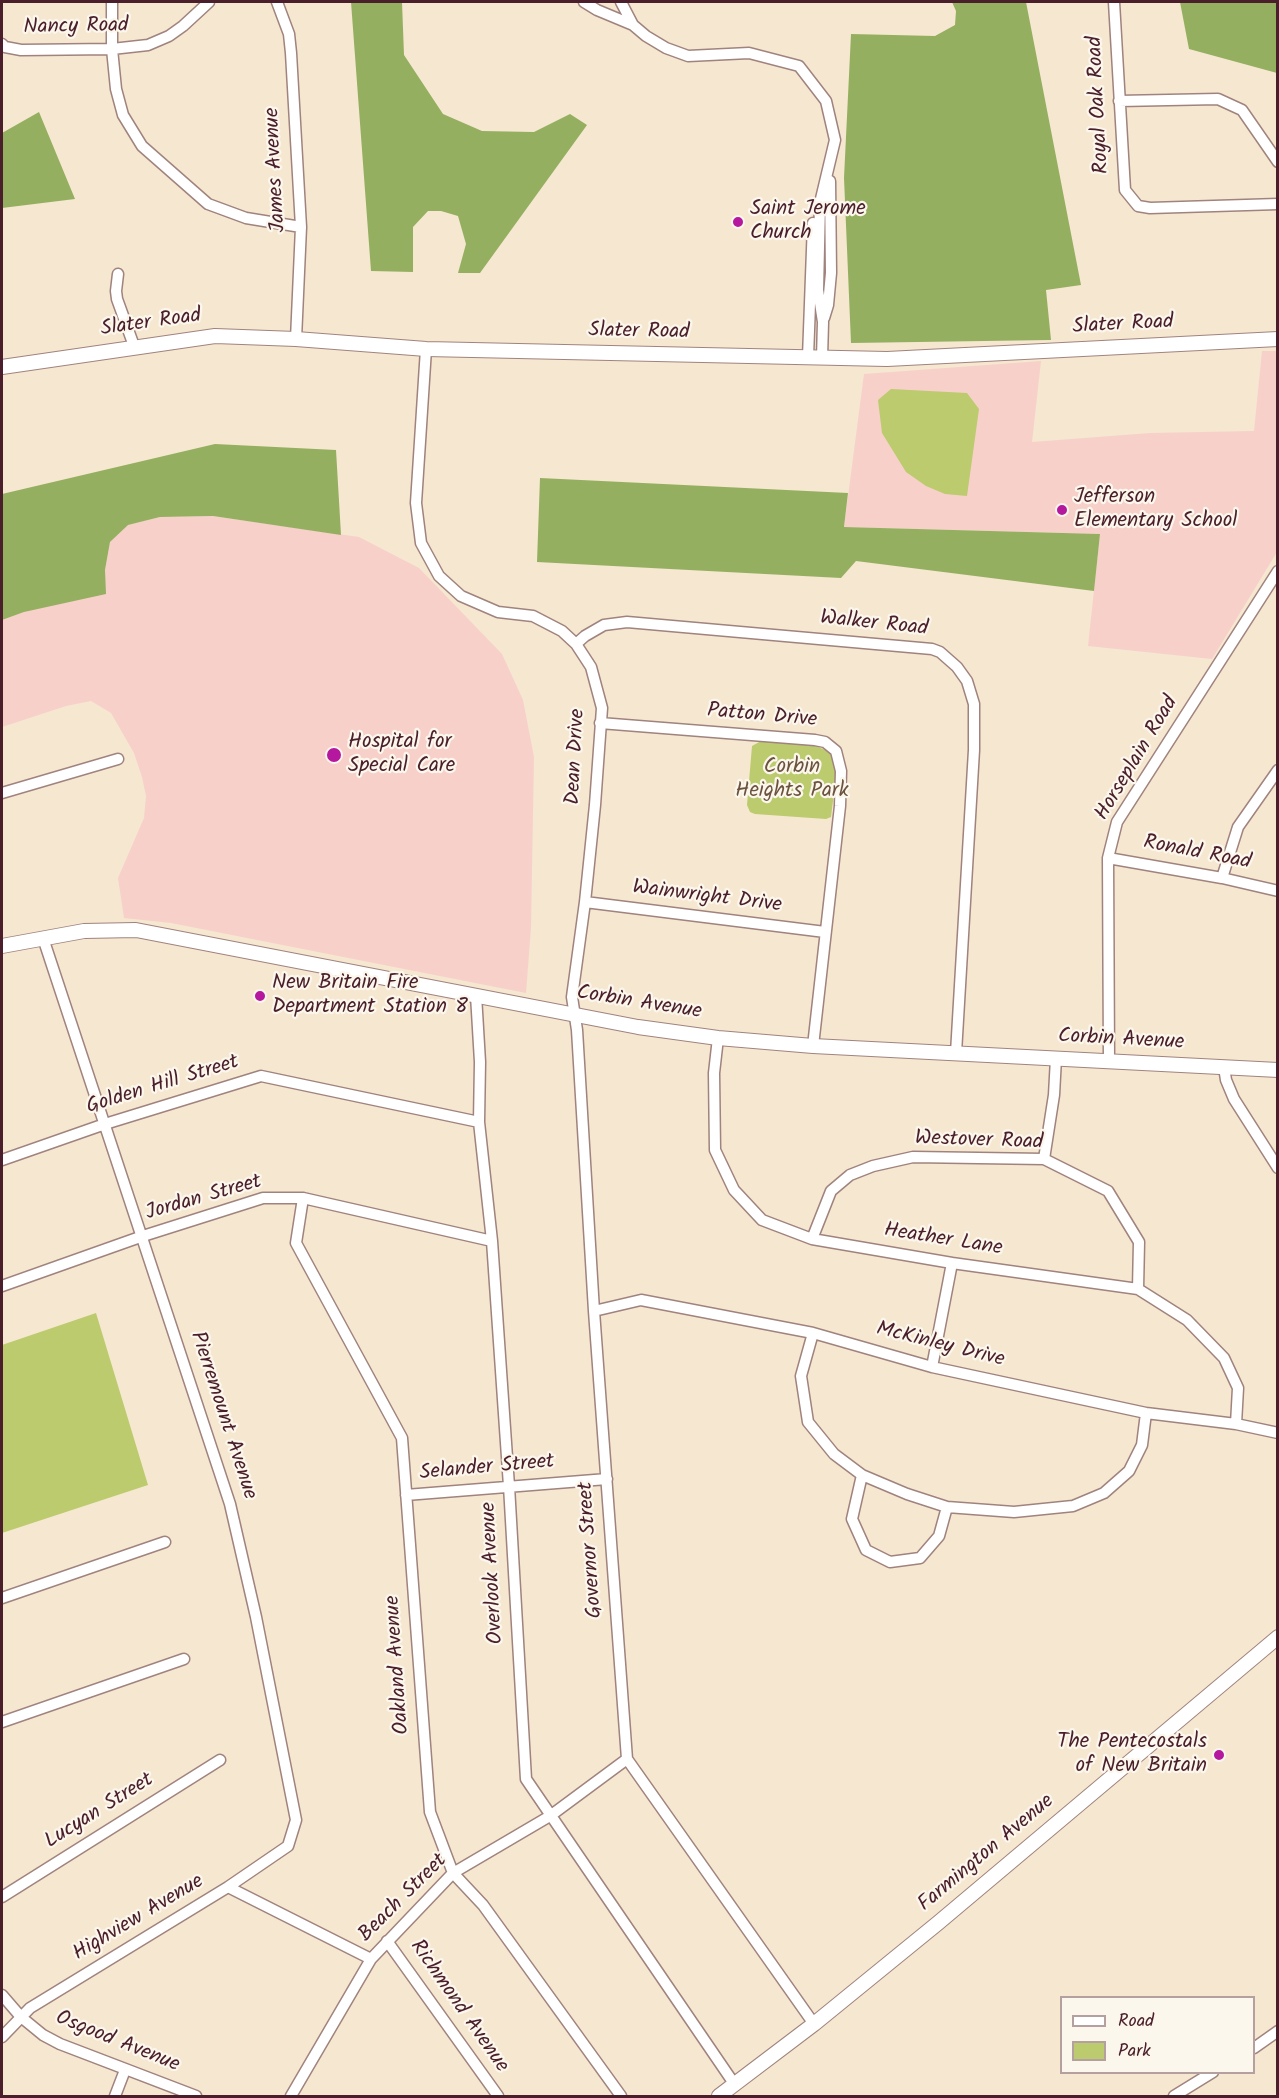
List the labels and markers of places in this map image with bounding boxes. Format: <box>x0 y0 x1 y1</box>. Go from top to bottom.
place label: Saint Jerome Church <box>750 197 866 247</box>
marker: Saint Jerome Church <box>731 215 745 229</box>
place label: Jefferson Elementary School <box>1074 485 1237 535</box>
marker: Jefferson Elementary School <box>1055 503 1069 517</box>
place label: Hospital for Special Care <box>348 730 455 780</box>
marker: Hospital for Special Care <box>325 746 343 764</box>
place label: New Britain Fire Department Station 8 <box>272 971 468 1021</box>
marker: New Britain Fire Department Station 8 <box>253 989 267 1003</box>
place label: The Pentecostals of New Britain <box>1057 1730 1207 1780</box>
marker: The Pentecostals of New Britain <box>1212 1748 1226 1762</box>

